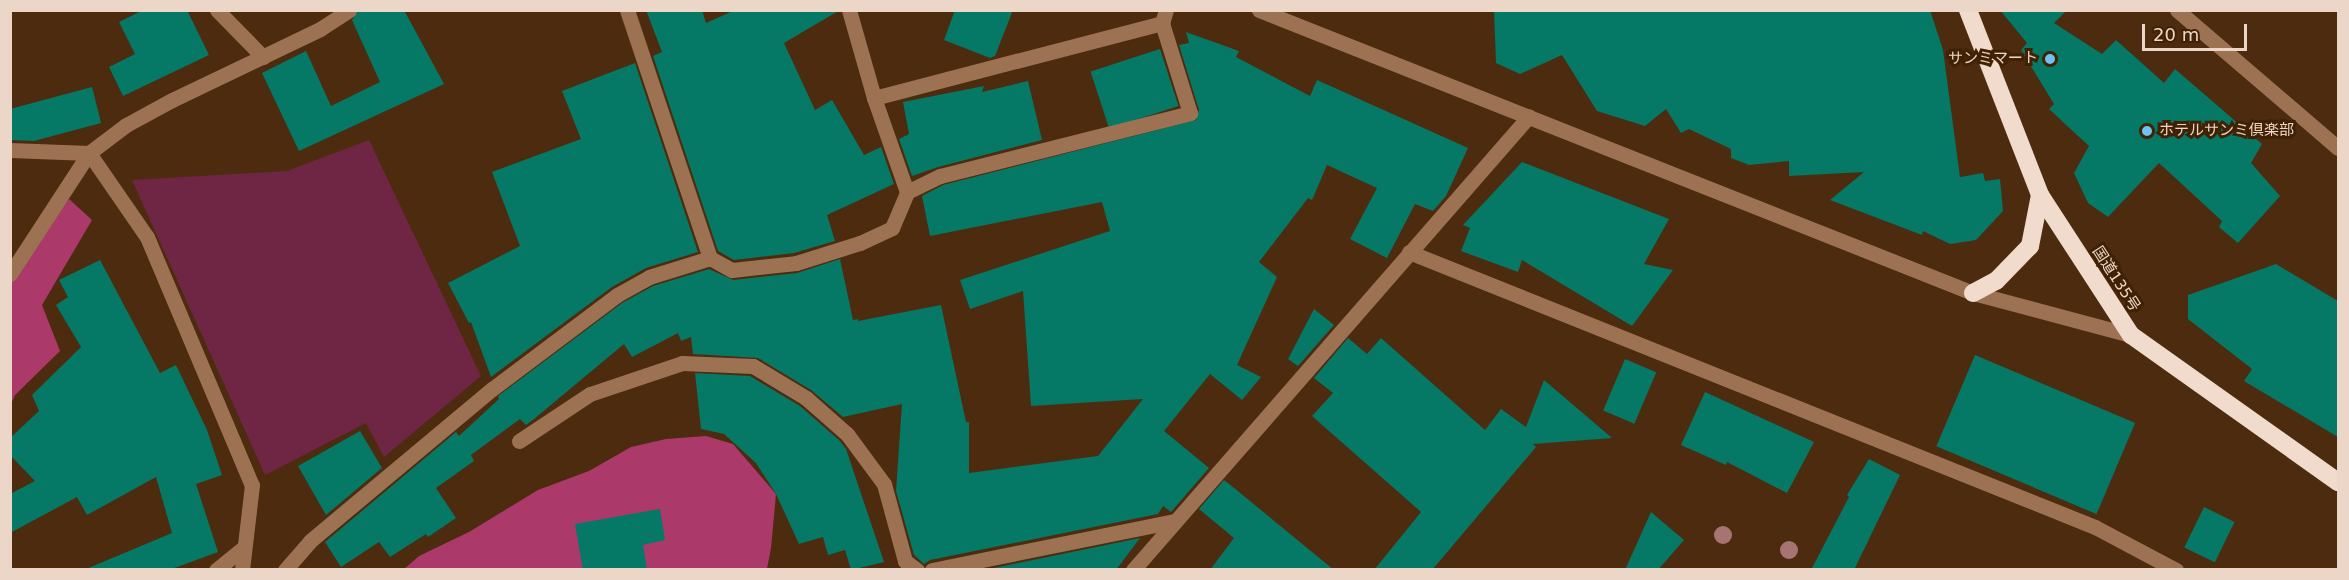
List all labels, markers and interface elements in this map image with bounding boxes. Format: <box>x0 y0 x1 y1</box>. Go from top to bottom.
scale bar <box>2145 12 2250 50</box>
text: 20 m <box>2153 24 2199 45</box>
place label: サンミマート <box>1948 50 2038 68</box>
marker: サンミマート <box>2043 52 2057 66</box>
place label: ホテルサンミ倶楽部 <box>2159 122 2294 140</box>
marker: ホテルサンミ倶楽部 <box>2140 124 2154 138</box>
street label: 国道135号 <box>2088 243 2144 315</box>

